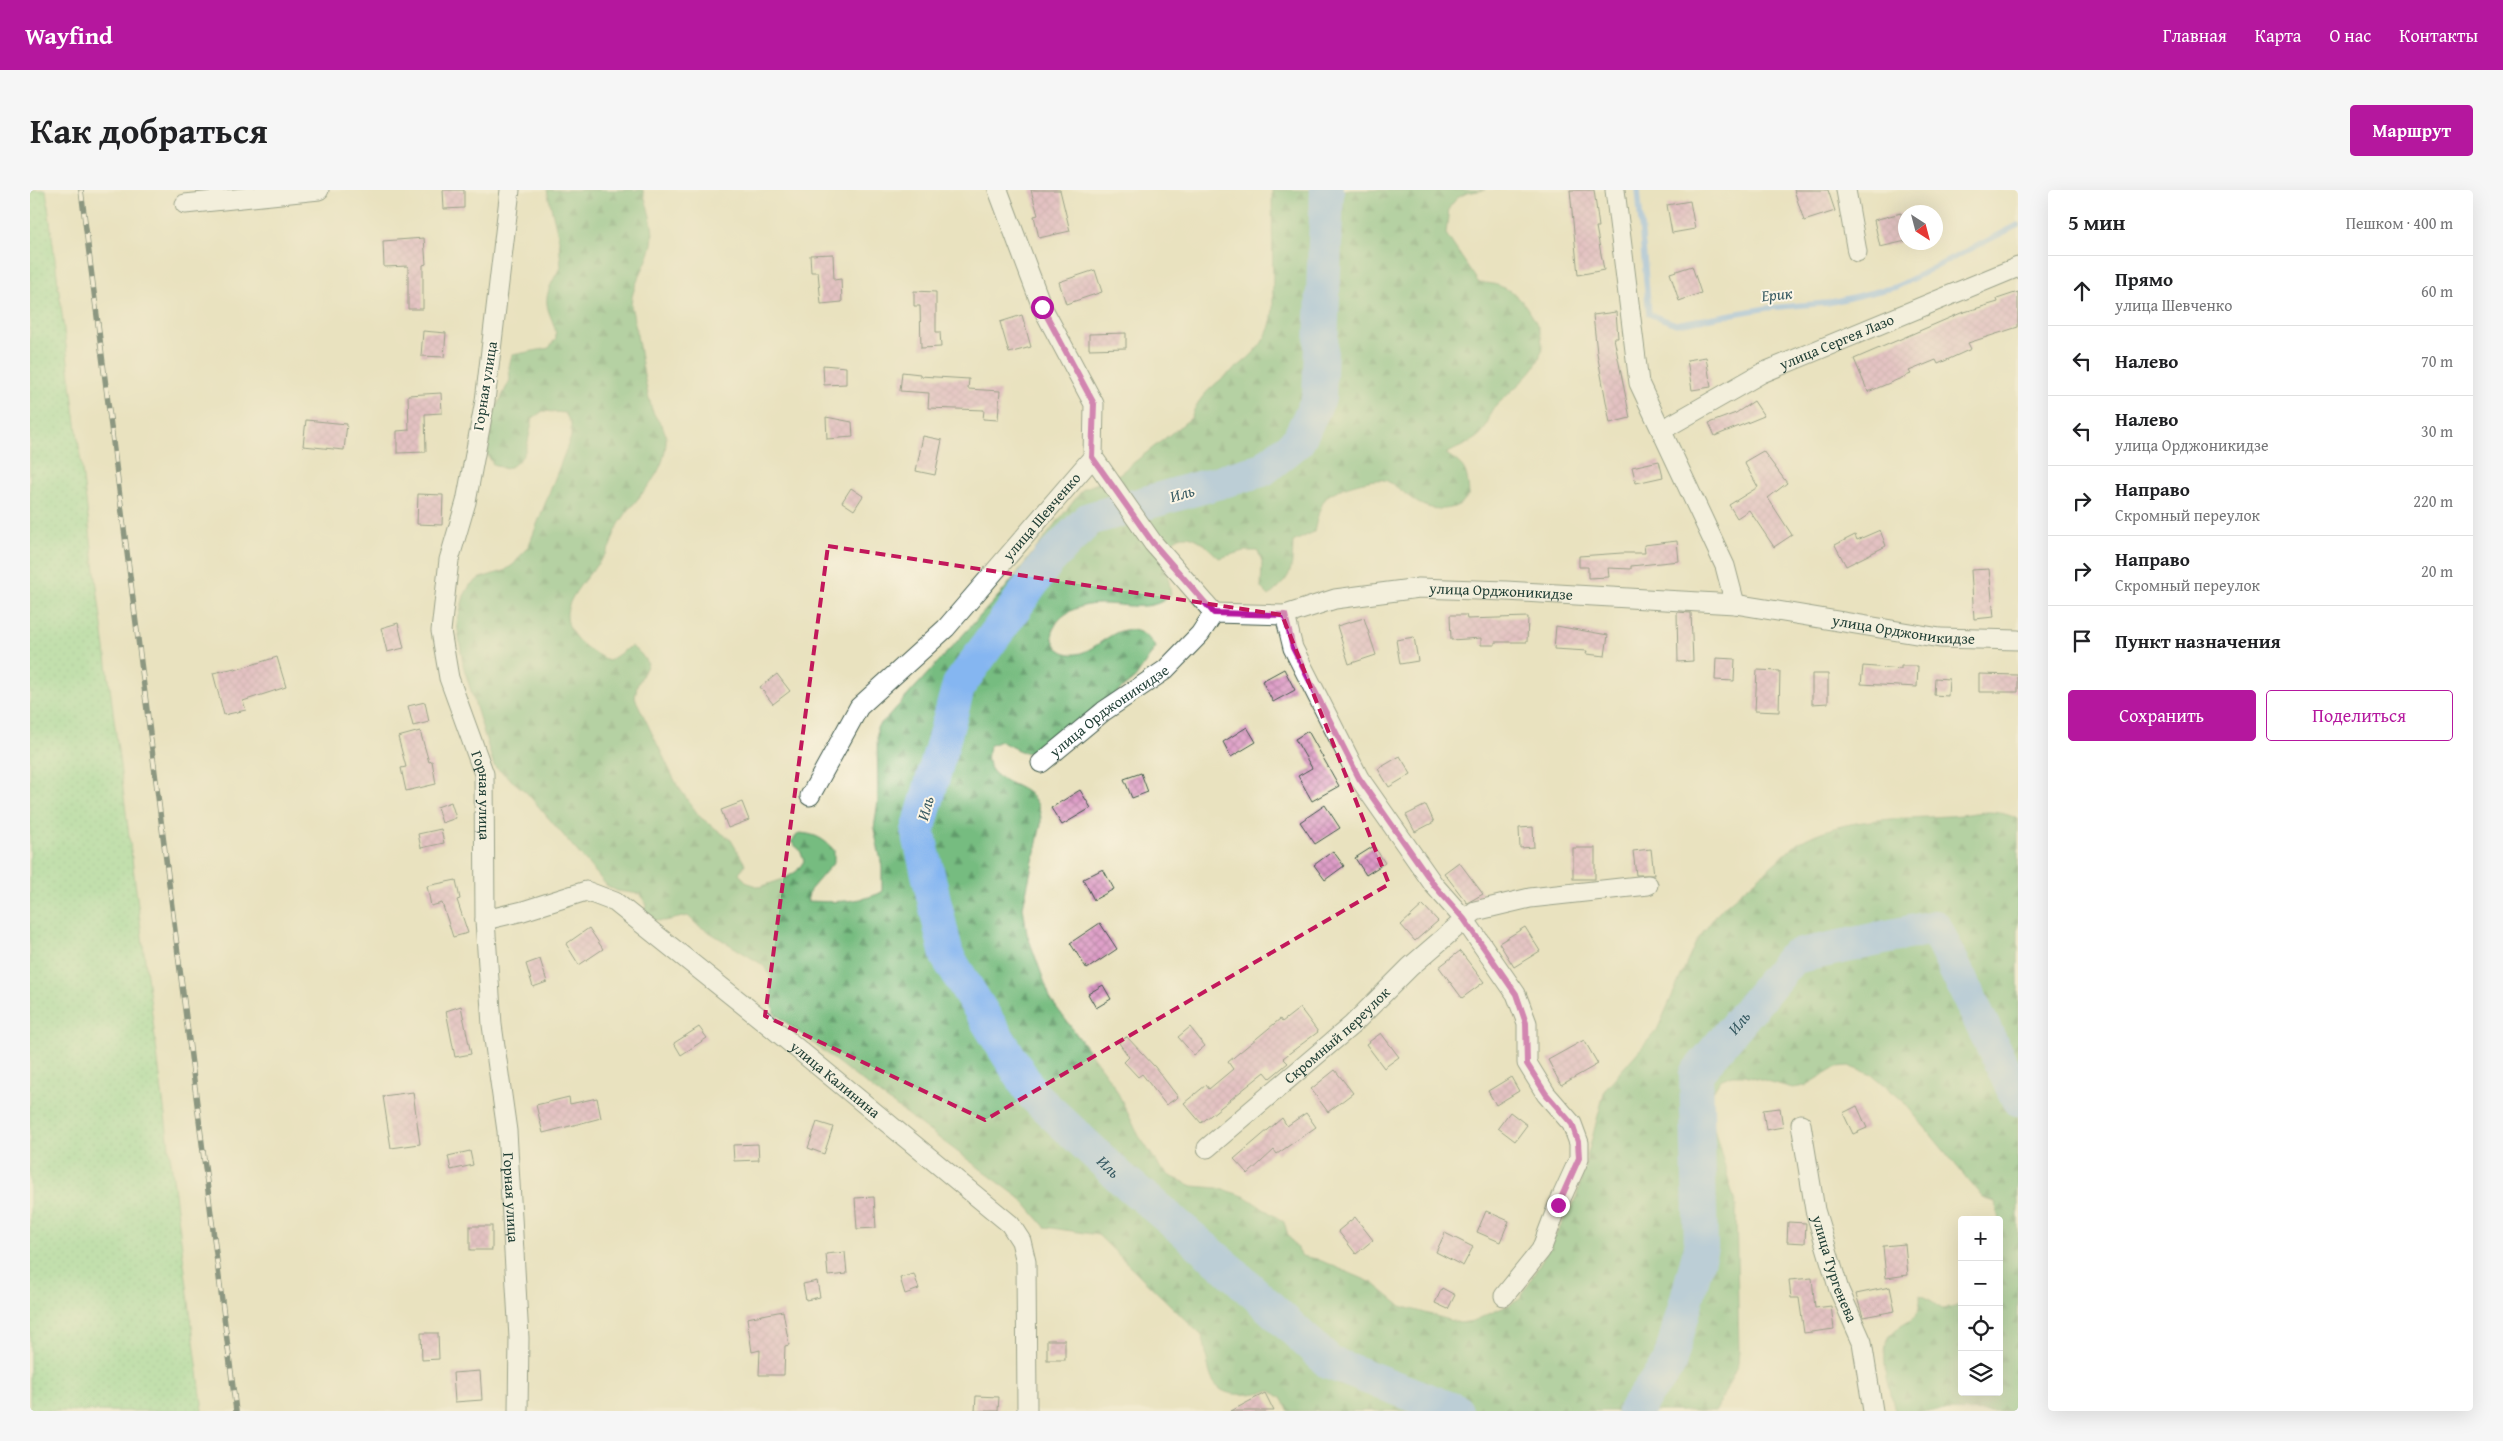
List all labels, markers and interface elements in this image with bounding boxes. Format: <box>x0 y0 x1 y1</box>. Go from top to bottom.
text: Wayfind <box>25 18 113 53</box>
text: Главная <box>2163 22 2227 49</box>
text: Карта <box>2255 22 2301 49</box>
text: О нас <box>2329 22 2371 49</box>
text: Контакты <box>2399 22 2478 49</box>
text: Как добраться <box>30 105 268 156</box>
button: Маршрут <box>2350 105 2473 156</box>
north arrow <box>1898 205 1943 250</box>
text: 5 мин <box>2068 207 2125 238</box>
text: Пешком · 400 m <box>2346 211 2453 235</box>
text: Прямо <box>2115 265 2173 293</box>
icon: ahead <box>2068 277 2096 305</box>
text: 60 m <box>2421 279 2453 303</box>
water label: Ерик <box>1759 280 1794 308</box>
text: улица Шевченко <box>2115 293 2232 317</box>
route start <box>1031 296 1054 319</box>
street label: улица Сергея Лазо <box>1775 308 1897 375</box>
street label: Горная улица <box>467 339 502 432</box>
icon: left <box>2068 347 2096 375</box>
text: Налево <box>2115 347 2178 375</box>
text: 70 m <box>2421 349 2453 373</box>
text: Налево <box>2115 405 2178 433</box>
icon: left <box>2068 417 2096 445</box>
text: 30 m <box>2421 419 2453 443</box>
text: улица Орджоникидзе <box>2115 433 2268 457</box>
street label: улица Шевченко <box>997 467 1085 566</box>
text: Направо <box>2115 475 2190 503</box>
water label: Иль <box>1167 478 1198 508</box>
icon: right <box>2068 487 2096 515</box>
text: 220 m <box>2413 489 2453 513</box>
text: Скромный переулок <box>2115 503 2260 527</box>
text: Направо <box>2115 545 2190 573</box>
icon: right <box>2068 557 2096 585</box>
text: 20 m <box>2421 559 2453 583</box>
text: Скромный переулок <box>2115 573 2260 597</box>
street label: улица Орджоникидзе <box>1428 577 1574 605</box>
street label: улица Орджоникидзе <box>1830 609 1975 649</box>
icon: arrive <box>2068 627 2096 655</box>
text: Пункт назначения <box>2115 627 2281 655</box>
street label: улица Орджоникидзе <box>1044 659 1173 762</box>
button: Сохранить <box>2068 690 2256 741</box>
button: Поделиться <box>2266 690 2453 741</box>
street label: Горная улица <box>466 748 495 841</box>
water label: Иль <box>910 792 940 823</box>
street label: Скромный переулок <box>1279 982 1394 1088</box>
water label: Иль <box>1722 1005 1756 1039</box>
street label: улица Калинина <box>785 1035 885 1123</box>
water label: Иль <box>1092 1149 1126 1184</box>
street label: Горная улица <box>498 1152 525 1244</box>
route end <box>1547 1194 1570 1217</box>
street label: улица Тургенева <box>1807 1212 1863 1326</box>
map controls <box>1958 1216 2003 1396</box>
button: + <box>1958 1216 2003 1261</box>
button: − <box>1958 1261 2003 1306</box>
button: locate <box>1958 1306 2003 1351</box>
button: layers <box>1958 1351 2003 1396</box>

